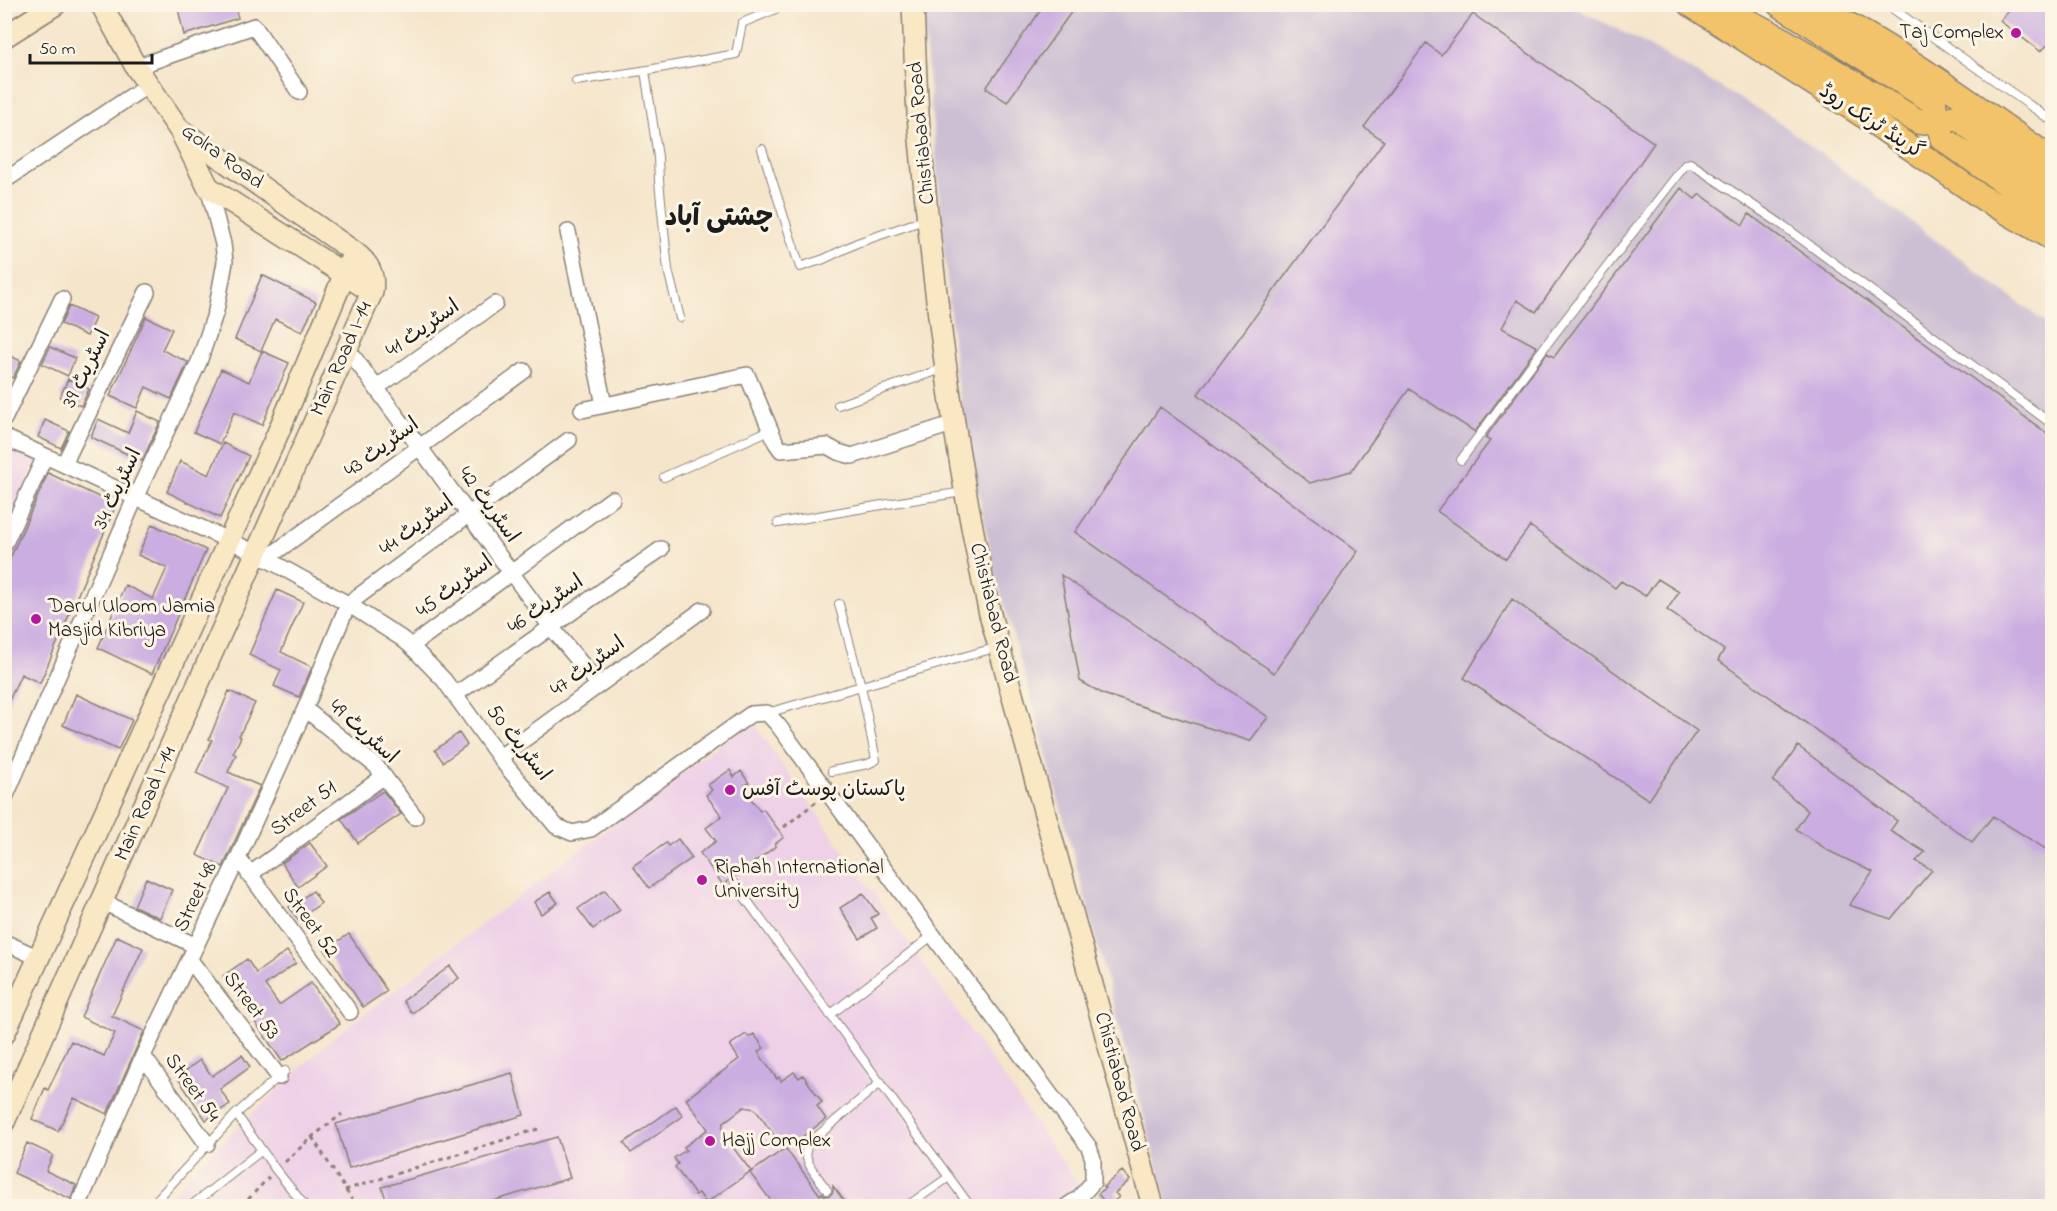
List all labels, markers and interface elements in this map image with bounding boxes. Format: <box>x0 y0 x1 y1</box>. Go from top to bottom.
place label: Taj Complex <box>1899 18 2004 48</box>
marker: Taj Complex <box>2009 26 2023 40</box>
scale bar <box>30 27 152 65</box>
text: 50 m <box>39 37 76 63</box>
street label: Chistiabad Road <box>901 60 943 206</box>
street label: گرینڈ ٹرنک روڈ <box>1813 77 1929 167</box>
street label: Golra Road <box>174 117 270 197</box>
district label: چشتی آباد <box>665 199 773 238</box>
street label: اسٹریٹ 41 <box>380 292 466 366</box>
street label: Main Road I-14 <box>303 297 381 421</box>
street label: اسٹریٹ 39 <box>55 325 119 413</box>
street label: اسٹریٹ 43 <box>338 410 426 486</box>
street label: اسٹریٹ 34 <box>86 443 150 535</box>
street label: اسٹریٹ 42 <box>450 460 526 550</box>
street label: اسٹریٹ 44 <box>373 488 461 564</box>
street label: Chistiabad Road <box>961 540 1025 686</box>
street label: اسٹریٹ 45 <box>410 548 500 626</box>
street label: اسٹریٹ 46 <box>502 568 590 642</box>
place label: Darul Uloom Jamia Masjid Kibriya <box>47 592 215 648</box>
marker: Darul Uloom Jamia Masjid Kibriya <box>29 612 43 626</box>
street label: اسٹریٹ 47 <box>544 629 632 705</box>
street label: اسٹریٹ 49 <box>322 693 404 771</box>
street label: اسٹریٹ 50 <box>478 698 558 788</box>
street label: Main Road I-14 <box>107 742 185 866</box>
street label: Street 51 <box>264 774 344 844</box>
place label: پاکستان پوسٹ آفس <box>742 775 906 805</box>
marker: پاکستان پوسٹ آفس <box>723 783 737 797</box>
place label: Riphah International University <box>714 853 884 909</box>
street label: Street 48 <box>167 857 225 937</box>
marker: Riphah International University <box>695 873 709 887</box>
street label: Street 52 <box>274 882 346 964</box>
street label: Street 53 <box>215 965 287 1047</box>
street label: Chistiabad Road <box>1086 1009 1152 1155</box>
street label: Street 54 <box>157 1047 228 1129</box>
place label: Hajj Complex <box>722 1126 831 1156</box>
marker: Hajj Complex <box>703 1134 717 1148</box>

